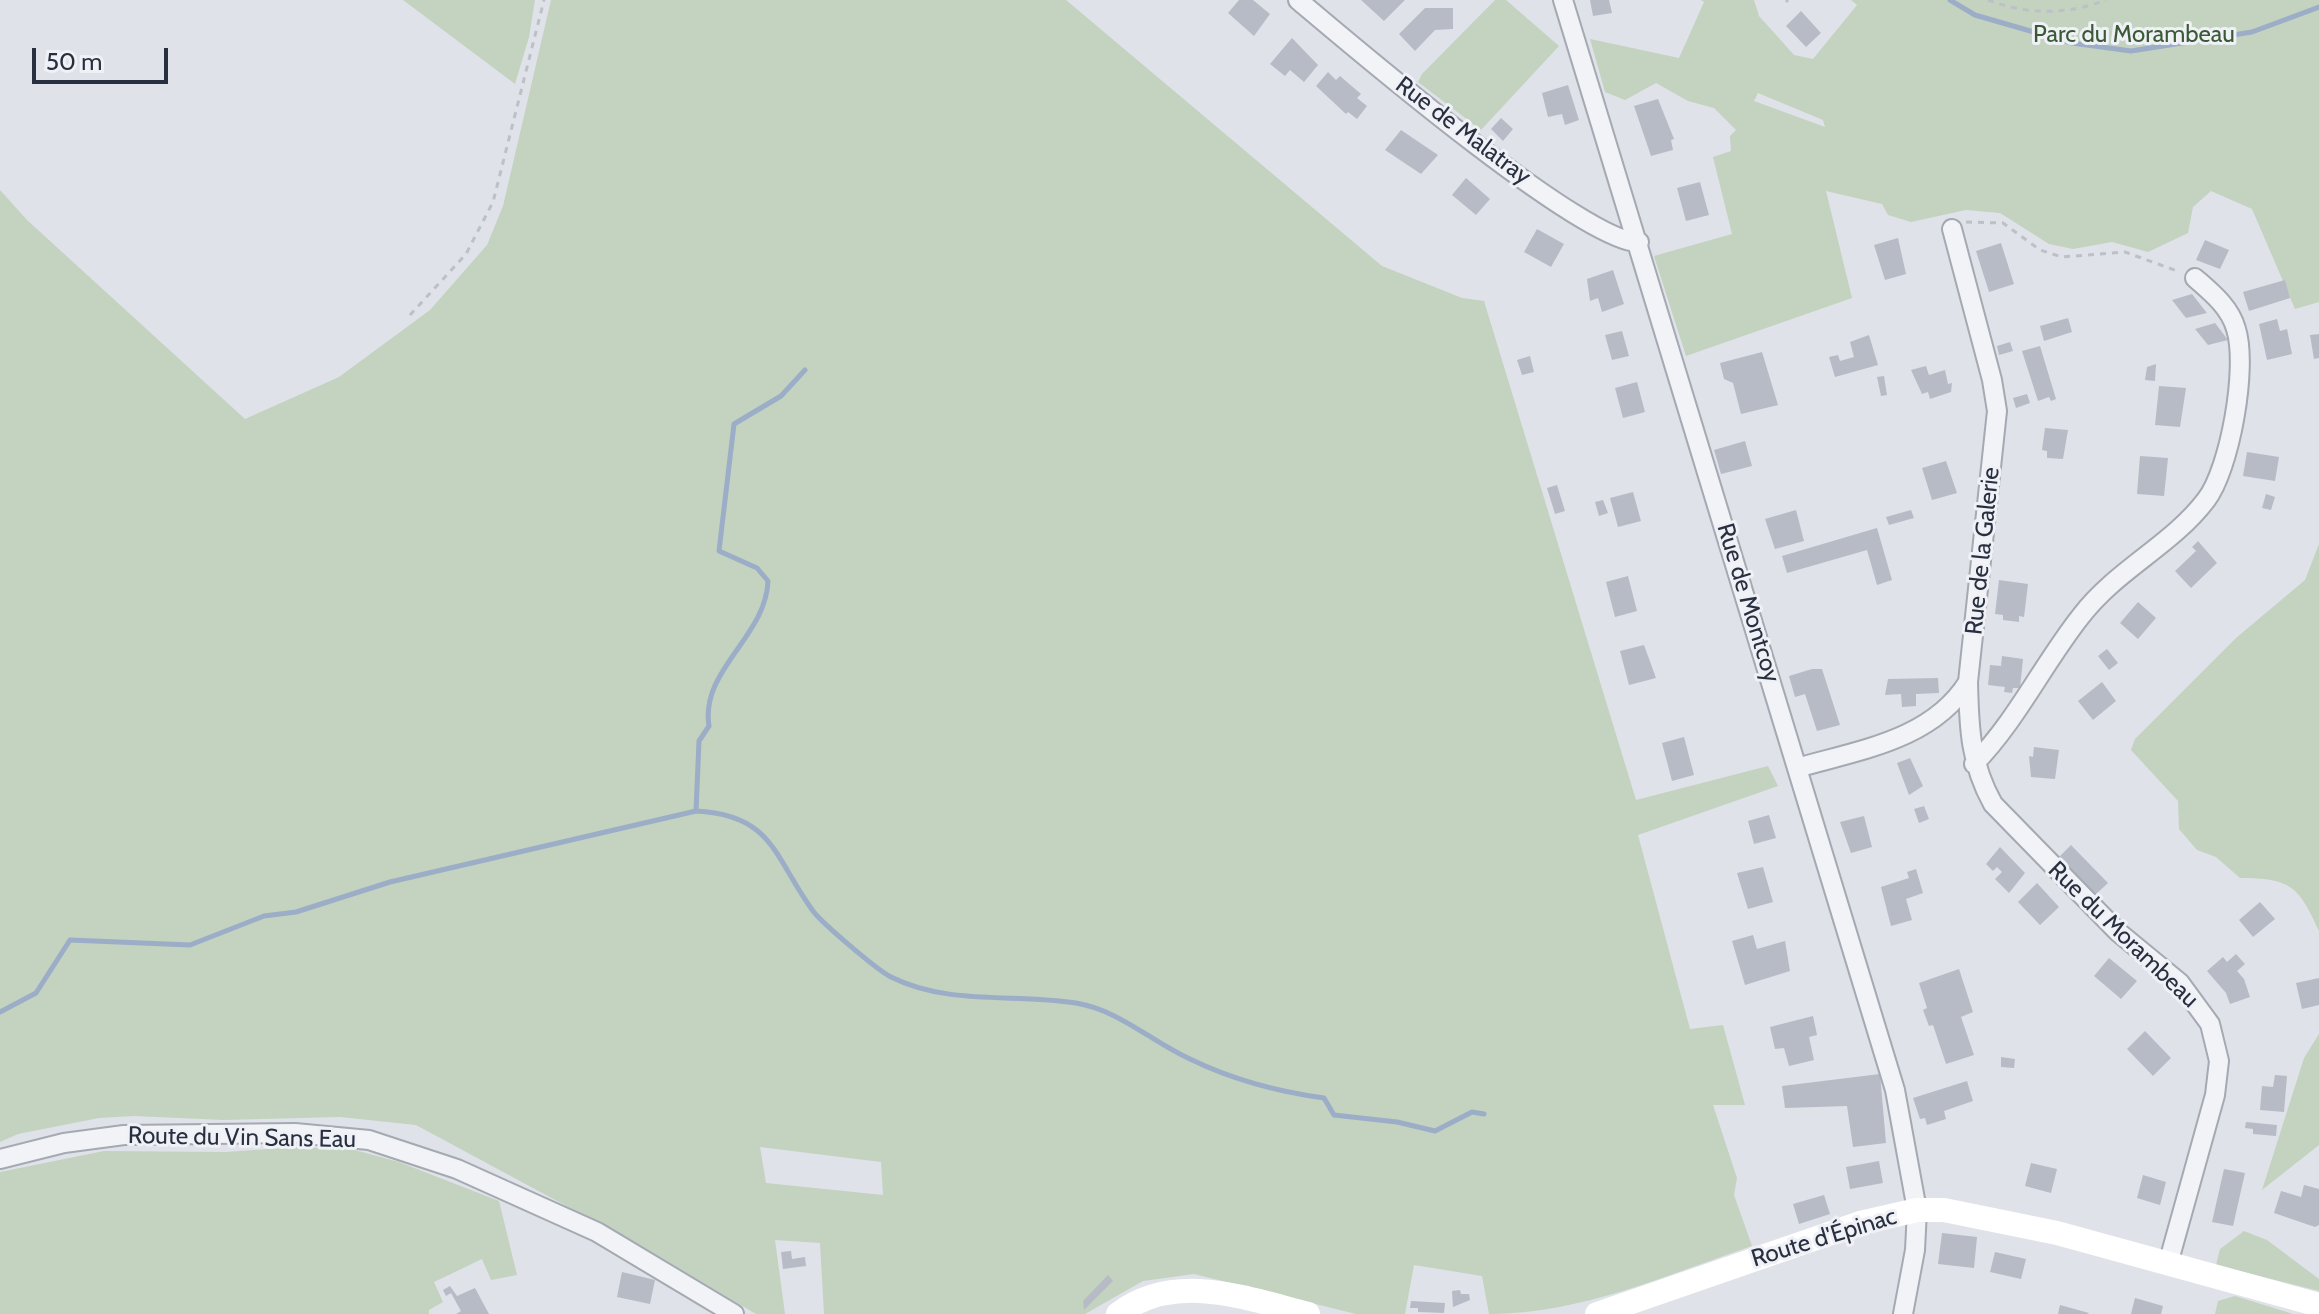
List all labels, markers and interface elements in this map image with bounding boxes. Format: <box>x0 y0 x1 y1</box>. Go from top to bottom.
park label: Parc du Morambeau <box>2033 21 2235 49</box>
scale bar <box>36 32 172 82</box>
text: 50 m <box>46 47 102 76</box>
street label: Rue de Malatray <box>1390 71 1536 191</box>
street label: Rue de la Galerie <box>1960 466 2006 636</box>
street label: Rue de Montcoy <box>1710 520 1786 686</box>
street label: Rue du Morambeau <box>2042 856 2204 1014</box>
street label: Route du Vin Sans Eau <box>128 1122 356 1154</box>
street label: Route d'Épinac <box>1748 1202 1900 1274</box>

